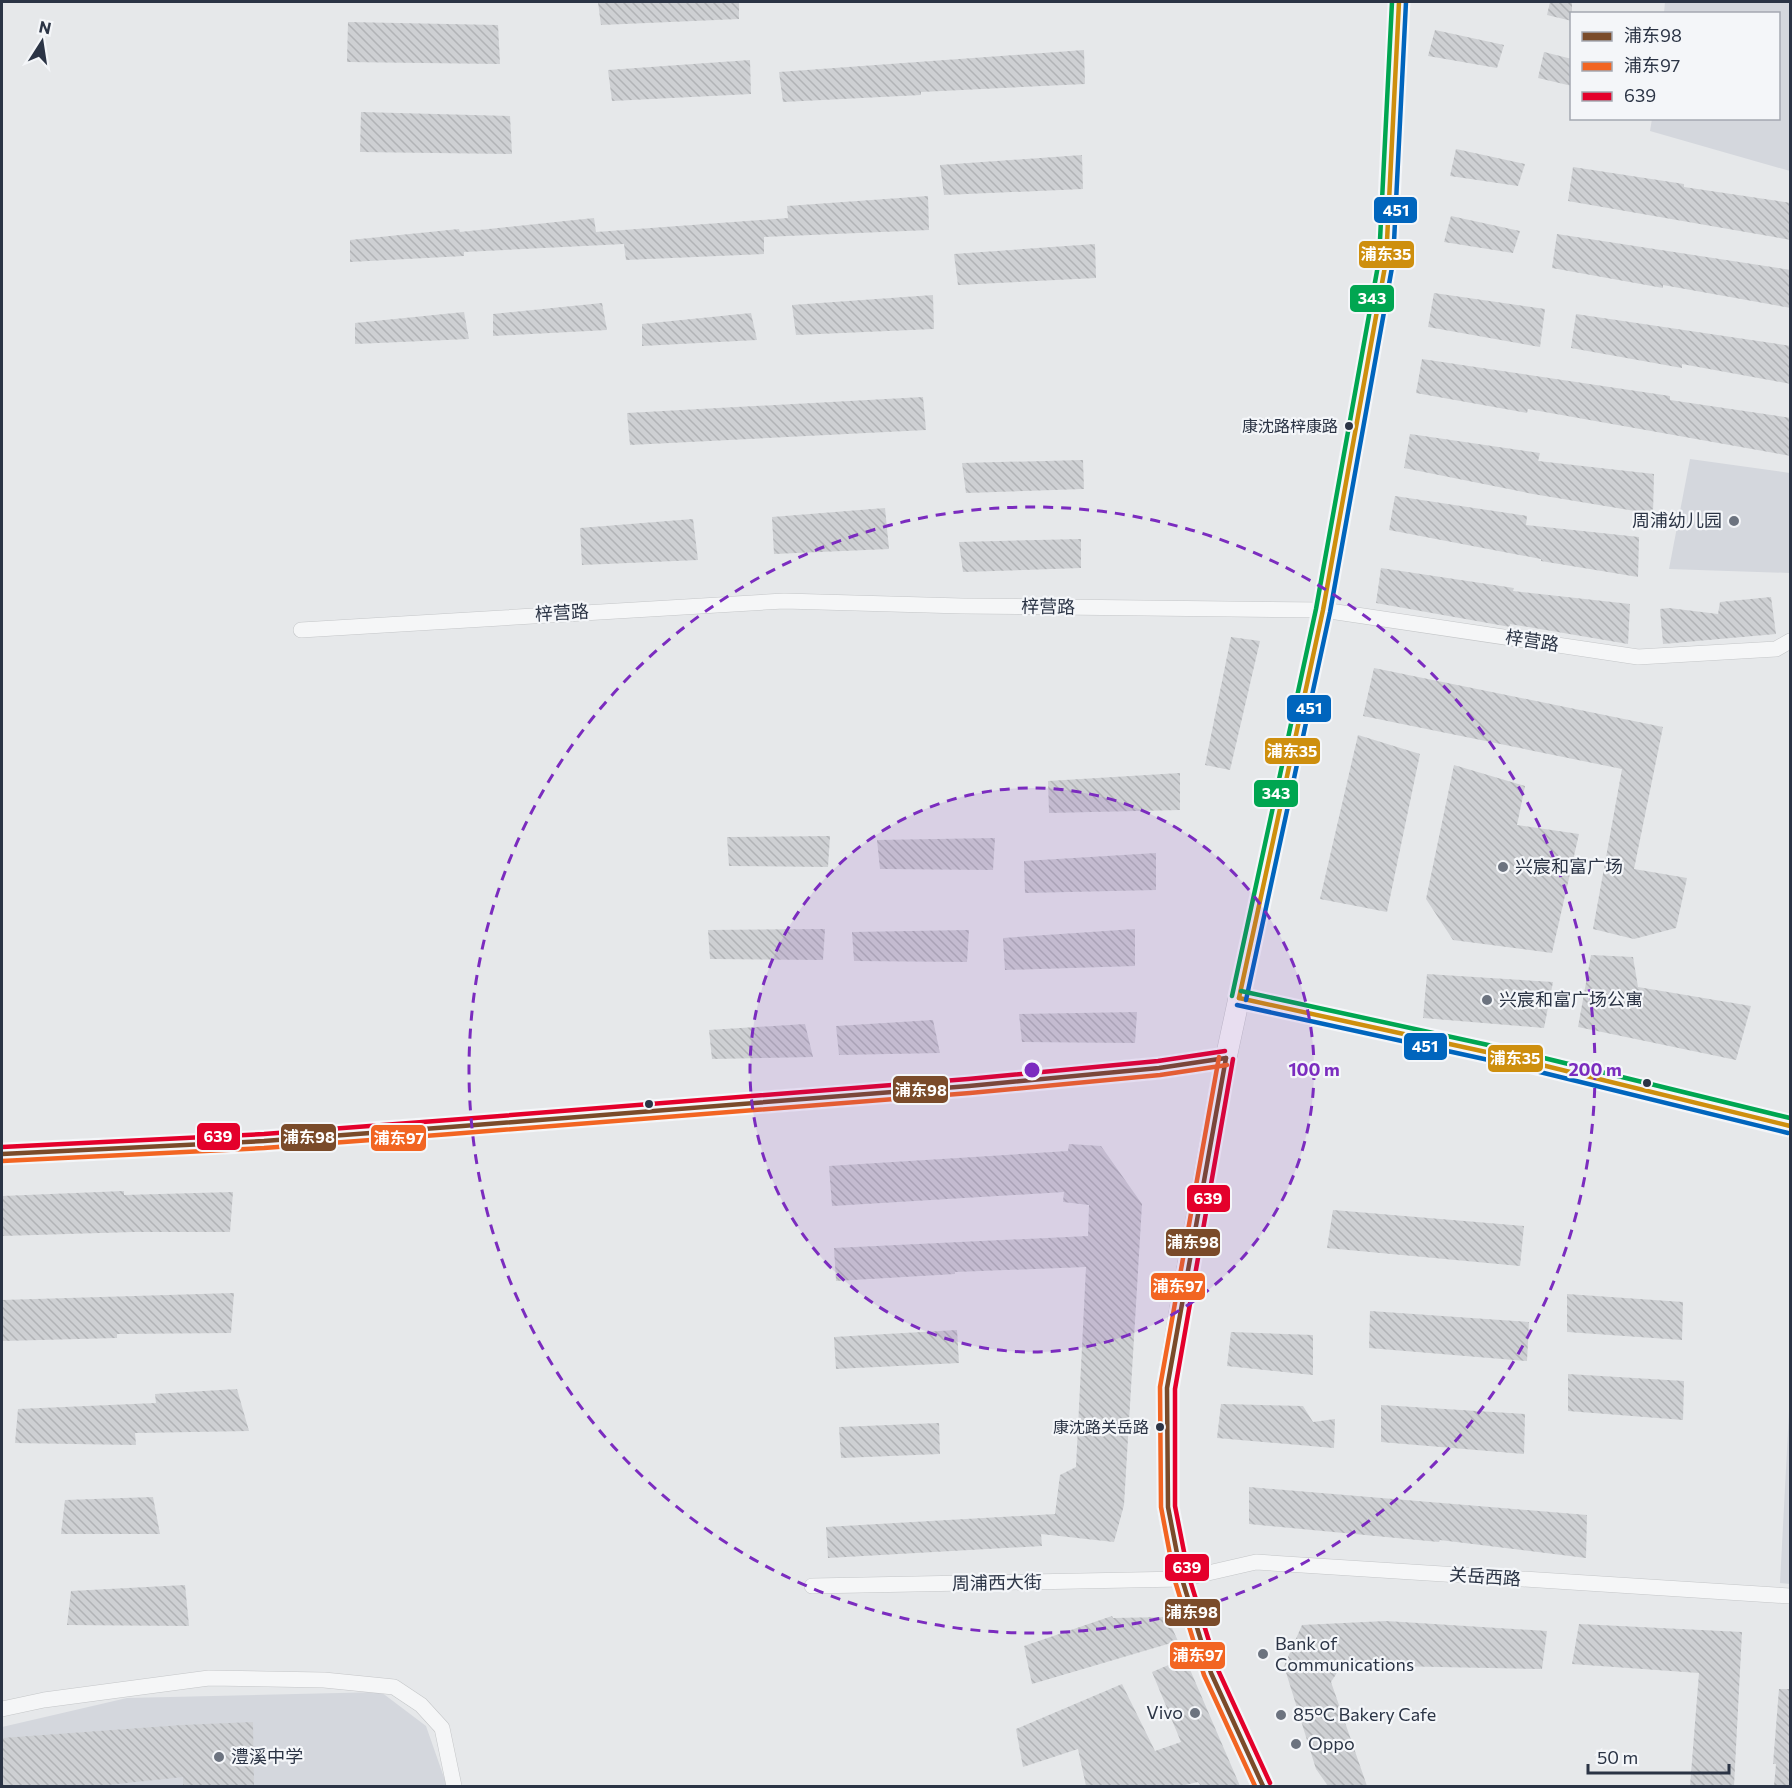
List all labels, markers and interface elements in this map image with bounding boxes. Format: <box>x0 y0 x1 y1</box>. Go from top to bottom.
north arrow <box>12 12 72 72</box>
legend <box>1570 12 1780 120</box>
text: N <box>37 16 53 37</box>
text: 浦东98 <box>1624 24 1682 46</box>
text: 浦东97 <box>1624 54 1680 76</box>
text: 639 <box>1624 84 1656 106</box>
line badge: 451 <box>1373 196 1418 224</box>
text: 451 <box>1383 200 1409 219</box>
line badge: 浦东35 <box>1358 240 1415 269</box>
text: 浦东35 <box>1361 244 1411 263</box>
line badge: 343 <box>1349 284 1395 313</box>
text: 343 <box>1358 288 1386 307</box>
place label: 康沈路梓康路 <box>1242 416 1338 435</box>
marker: 康沈路梓康路 <box>1343 420 1355 432</box>
place label: 周浦幼儿园 <box>1632 509 1722 531</box>
marker: 周浦幼儿园 <box>1727 514 1741 528</box>
street label: 梓营路 <box>1021 595 1075 617</box>
street label: 梓营路 <box>534 600 589 624</box>
street label: 梓营路 <box>1504 625 1561 655</box>
line badge: 451 <box>1286 694 1332 723</box>
text: 451 <box>1296 698 1322 717</box>
line badge: 浦东35 <box>1264 737 1321 765</box>
text: 浦东35 <box>1267 741 1317 760</box>
line badge: 343 <box>1253 779 1299 808</box>
text: 343 <box>1262 783 1290 802</box>
place label: 兴宸和富广场 <box>1515 855 1623 877</box>
marker: 兴宸和富广场 <box>1496 860 1510 874</box>
place label: 兴宸和富广场公寓 <box>1499 988 1643 1010</box>
marker: 兴宸和富广场公寓 <box>1480 993 1494 1007</box>
line badge: 451 <box>1403 1032 1448 1061</box>
text: 451 <box>1412 1036 1438 1055</box>
line badge: 浦东35 <box>1487 1044 1544 1073</box>
text: 浦东35 <box>1490 1048 1540 1067</box>
text: 100 m <box>1288 1058 1340 1080</box>
text: 200 m <box>1568 1058 1622 1080</box>
centre of rings <box>1022 1060 1042 1080</box>
line badge: 浦东98 <box>892 1075 949 1104</box>
unlabelled marker <box>1641 1077 1653 1089</box>
text: 浦东98 <box>895 1080 947 1099</box>
unlabelled marker <box>643 1098 655 1110</box>
line badge: 639 <box>196 1122 241 1151</box>
line badge: 浦东98 <box>280 1123 337 1152</box>
line badge: 浦东97 <box>370 1124 427 1152</box>
text: 639 <box>204 1126 233 1145</box>
text: 浦东98 <box>283 1127 335 1146</box>
text: 浦东97 <box>374 1128 424 1147</box>
line badge: 639 <box>1186 1184 1231 1213</box>
text: 639 <box>1194 1188 1223 1207</box>
line badge: 浦东98 <box>1165 1228 1221 1257</box>
text: 浦东98 <box>1167 1232 1219 1251</box>
line badge: 浦东97 <box>1150 1272 1206 1301</box>
text: 浦东97 <box>1153 1276 1203 1295</box>
place label: 康沈路关岳路 <box>1053 1417 1149 1436</box>
marker: 康沈路关岳路 <box>1154 1421 1166 1433</box>
line badge: 639 <box>1164 1553 1210 1582</box>
text: 639 <box>1173 1557 1202 1576</box>
street label: 关岳西路 <box>1448 1563 1522 1589</box>
street label: 周浦西大街 <box>952 1570 1042 1594</box>
line badge: 浦东98 <box>1164 1598 1221 1627</box>
text: 浦东98 <box>1166 1602 1218 1621</box>
place label: Bank of Communications <box>1275 1632 1414 1675</box>
line badge: 浦东97 <box>1169 1641 1226 1670</box>
text: 浦东97 <box>1173 1645 1223 1664</box>
marker: Bank of Communications <box>1256 1647 1270 1661</box>
place label: Vivo <box>1146 1701 1183 1723</box>
place label: 85°C Bakery Cafe <box>1293 1703 1436 1725</box>
marker: Vivo <box>1188 1706 1202 1720</box>
marker: 85°C Bakery Cafe <box>1274 1708 1288 1722</box>
place label: Oppo <box>1308 1732 1355 1754</box>
marker: Oppo <box>1289 1737 1303 1751</box>
scale bar <box>1588 1737 1729 1775</box>
place label: 澧溪中学 <box>231 1745 303 1767</box>
text: 50 m <box>1597 1746 1638 1768</box>
marker: 澧溪中学 <box>212 1750 226 1764</box>

